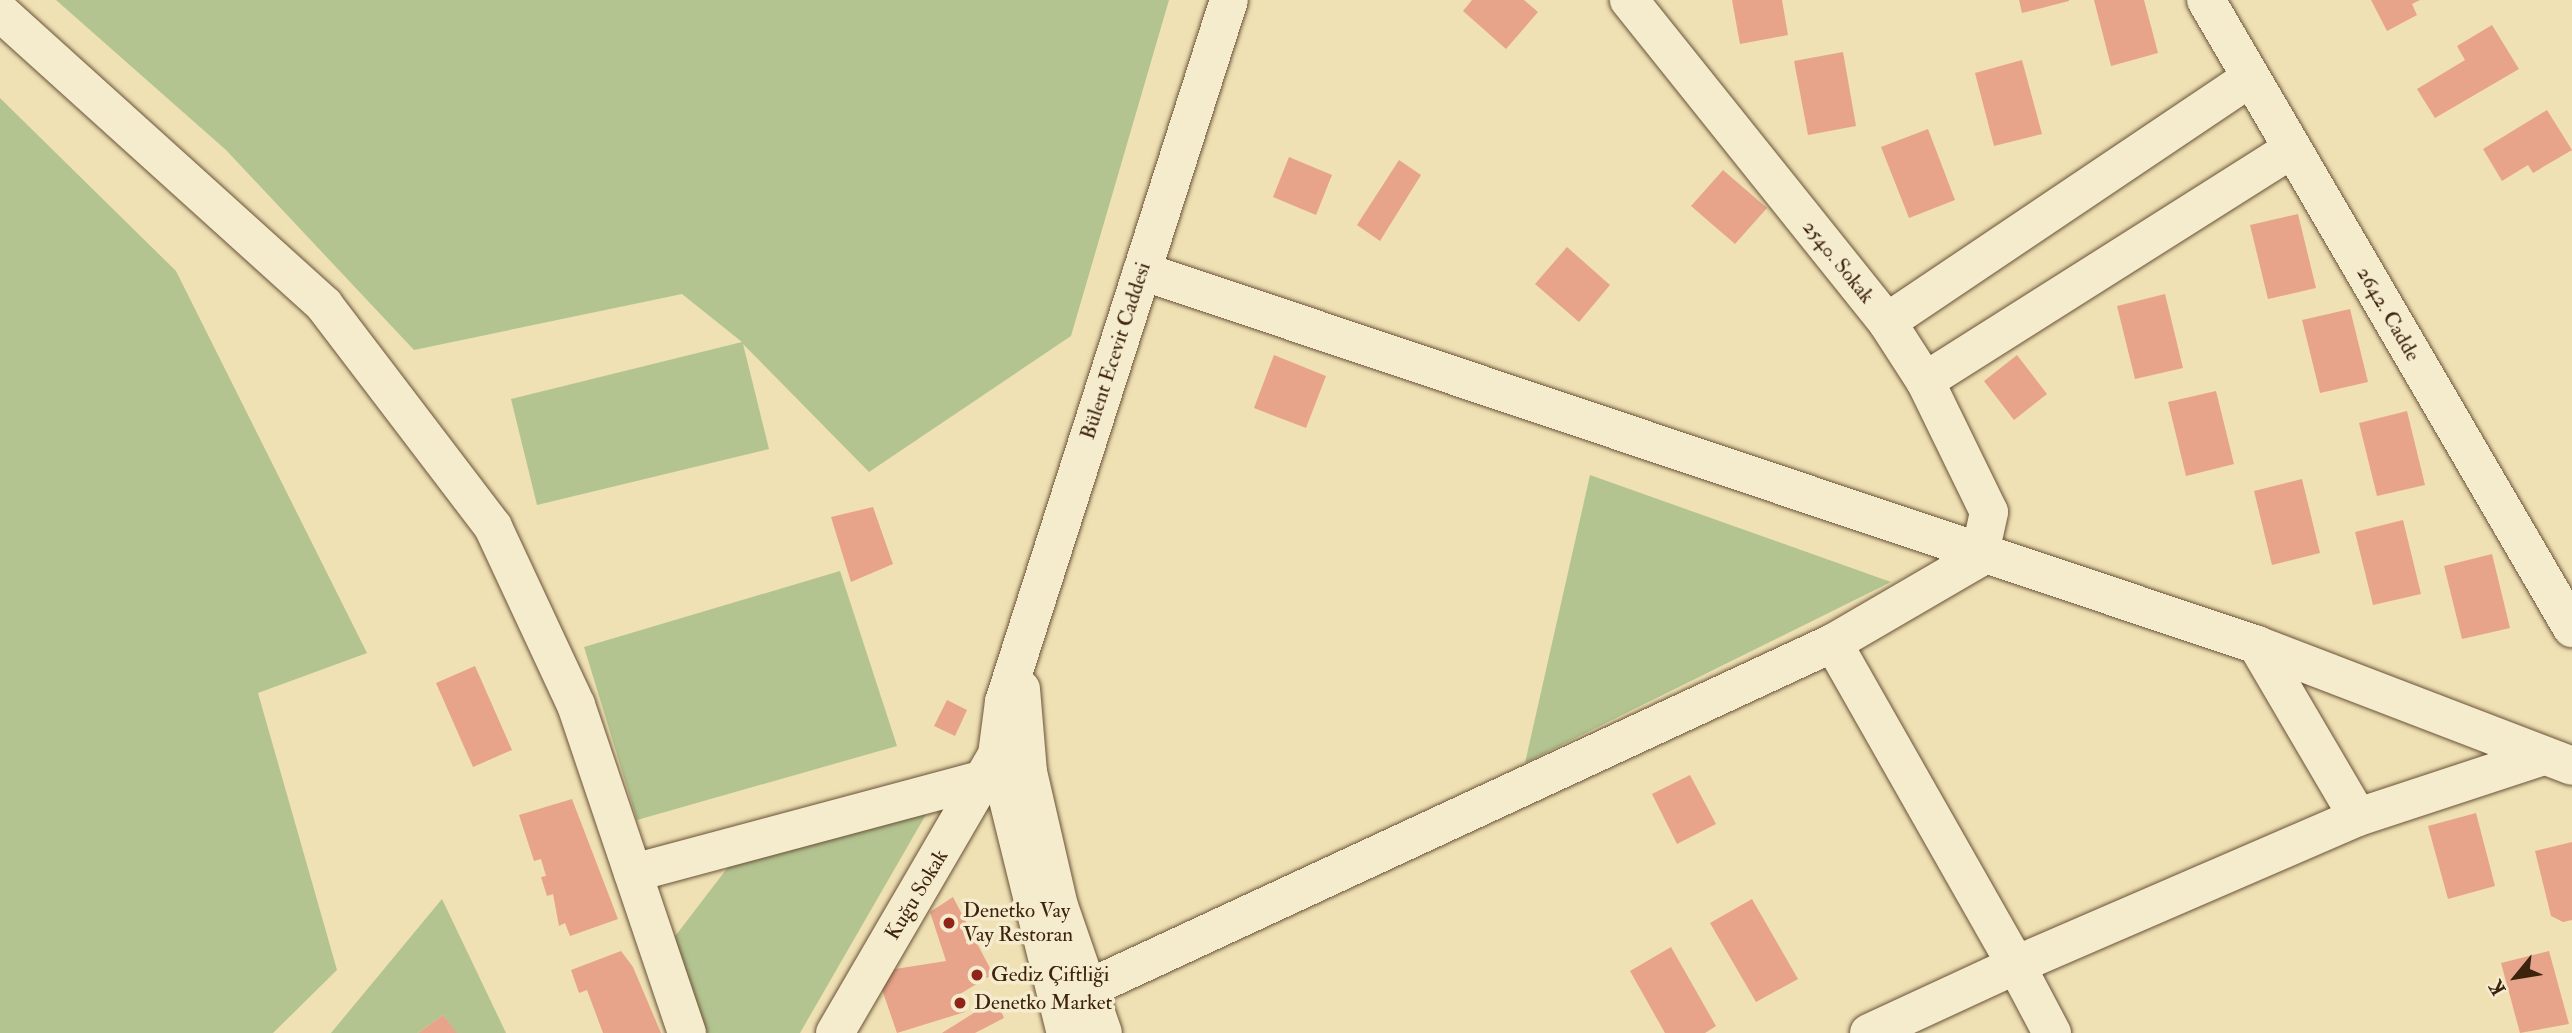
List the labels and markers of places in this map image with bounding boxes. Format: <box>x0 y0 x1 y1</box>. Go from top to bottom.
place label: Denetko Vay Vay Restoran <box>963 898 1073 948</box>
marker: Denetko Vay Vay Restoran <box>941 915 957 931</box>
place label: Gediz Çiftliği <box>991 962 1109 988</box>
marker: Gediz Çiftliği <box>969 967 985 983</box>
place label: Denetko Market <box>974 990 1112 1016</box>
marker: Denetko Market <box>952 995 968 1011</box>

